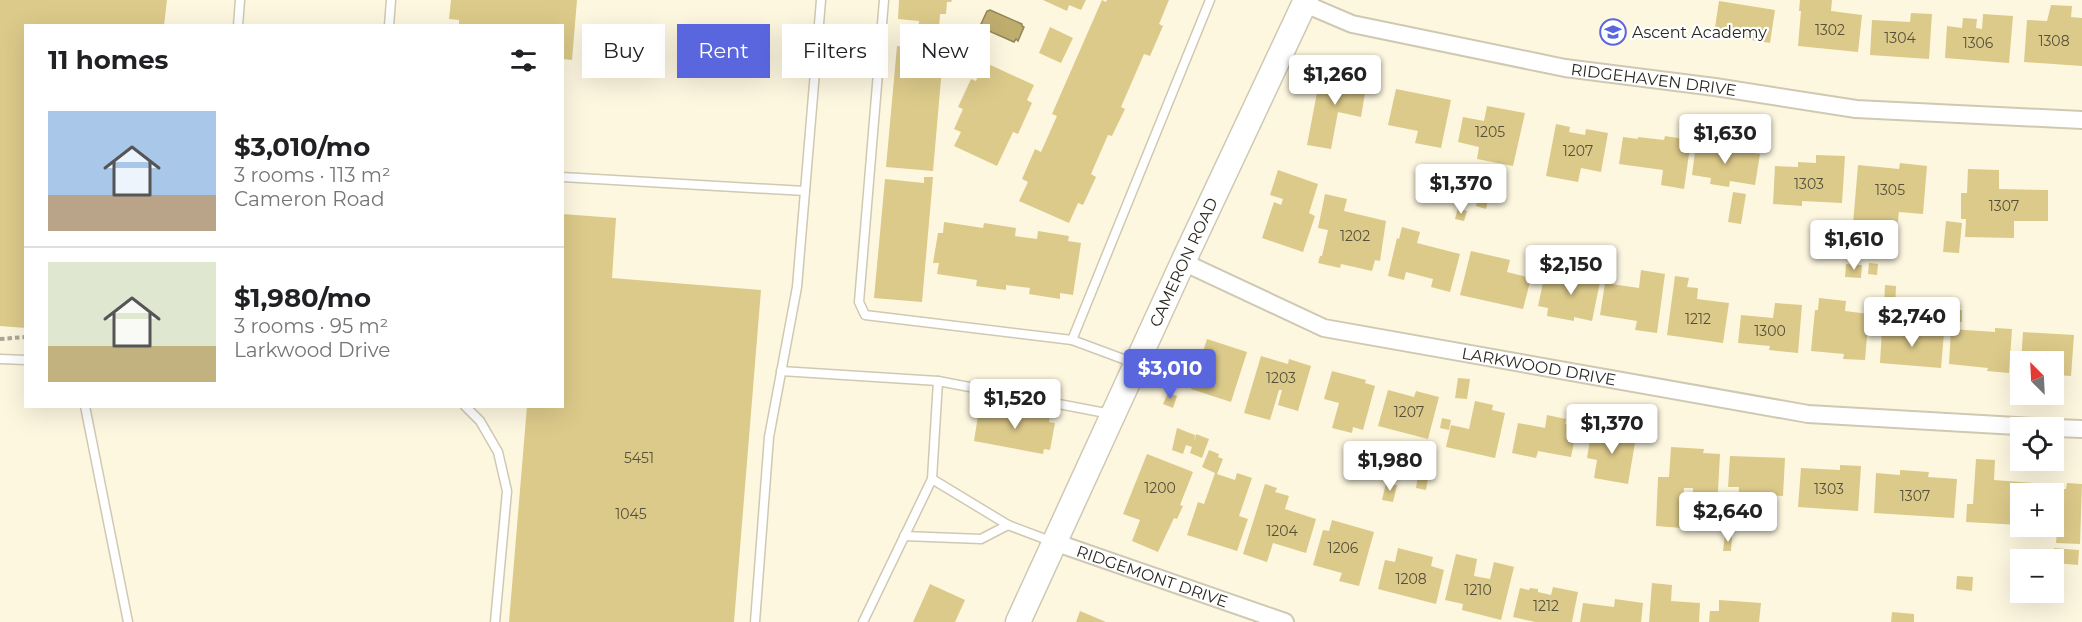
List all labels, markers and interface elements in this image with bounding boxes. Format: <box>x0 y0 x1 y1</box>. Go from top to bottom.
school or university icon: Ascent Academy <box>1598 17 1628 47</box>
house number: 1302 <box>1815 21 1845 39</box>
place label: Ascent Academy <box>1632 23 1767 42</box>
chip: Buy <box>582 24 665 78</box>
chip: Rent <box>677 24 770 78</box>
chip: Filters <box>782 24 888 78</box>
chip: New <box>900 24 990 78</box>
house number: 1304 <box>1884 29 1916 47</box>
house number: 1308 <box>2038 32 2070 50</box>
house number: 1306 <box>1963 34 1994 52</box>
text: 11 homes <box>48 44 168 76</box>
icon: filters <box>507 44 540 77</box>
pin: $1,260 <box>1286 55 1384 106</box>
street label: RIDGEHAVEN DRIVE <box>1570 60 1738 100</box>
text: $1,260 <box>1303 62 1367 86</box>
pin: $1,630 <box>1676 114 1774 165</box>
text: $1,630 <box>1693 121 1757 145</box>
house number: 1205 <box>1475 123 1505 141</box>
text: $3,010/mo <box>234 131 370 163</box>
icon: home <box>96 135 168 207</box>
house number: 1207 <box>1563 142 1593 160</box>
text: 3 rooms · 113 m² <box>234 163 391 187</box>
pin: $1,370 <box>1412 164 1510 215</box>
text: $1,370 <box>1429 171 1493 195</box>
house number: 1303 <box>1794 175 1824 193</box>
house number: 1305 <box>1875 181 1905 199</box>
text: Cameron Road <box>234 187 384 211</box>
street label: CAMERON ROAD <box>1146 195 1222 330</box>
house number: 1307 <box>1989 197 2019 215</box>
pin: $1,610 <box>1805 220 1903 271</box>
house number: 1202 <box>1340 227 1370 245</box>
text: $1,610 <box>1824 227 1884 251</box>
pin: $2,150 <box>1522 245 1620 296</box>
text: $2,150 <box>1540 252 1603 276</box>
text: $1,980/mo <box>234 282 371 314</box>
icon: home <box>96 286 168 358</box>
pin: $2,740 <box>1863 297 1961 348</box>
text: $2,740 <box>1878 304 1946 328</box>
house number: 1212 <box>1685 310 1711 328</box>
text: 3 rooms · 95 m² <box>234 314 388 338</box>
house number: 1300 <box>1754 322 1786 340</box>
text: Larkwood Drive <box>234 338 390 362</box>
street label: LARKWOOD DRIVE <box>1460 344 1617 390</box>
pin: $3,010 <box>1121 349 1219 400</box>
north arrow <box>2010 351 2064 405</box>
map controls <box>2010 351 2064 603</box>
text: $3,010 <box>1138 356 1202 380</box>
house number: 1203 <box>1266 369 1296 387</box>
pin: $1,520 <box>966 379 1064 430</box>
text: $1,520 <box>984 386 1046 410</box>
house number: 1207 <box>1394 403 1424 421</box>
pin: $1,370 <box>1563 404 1661 455</box>
text: $1,370 <box>1580 411 1644 435</box>
button: locate <box>2010 417 2064 471</box>
pin: $1,980 <box>1341 441 1439 492</box>
text: $1,980 <box>1357 448 1423 472</box>
house number: 5451 <box>624 449 654 467</box>
house number: 1200 <box>1144 479 1176 497</box>
house number: 1303 <box>1814 480 1844 498</box>
button: + <box>2010 483 2064 537</box>
house number: 1307 <box>1900 487 1930 505</box>
pin: $2,640 <box>1679 492 1777 543</box>
text: $2,640 <box>1693 499 1763 523</box>
house number: 1045 <box>615 505 647 523</box>
house number: 1204 <box>1266 522 1298 540</box>
house number: 1206 <box>1328 539 1359 557</box>
street label: RIDGEMONT DRIVE <box>1074 542 1230 611</box>
button: − <box>2010 549 2064 603</box>
house number: 1208 <box>1395 570 1427 588</box>
house number: 1210 <box>1464 581 1492 599</box>
house number: 1212 <box>1533 597 1559 615</box>

